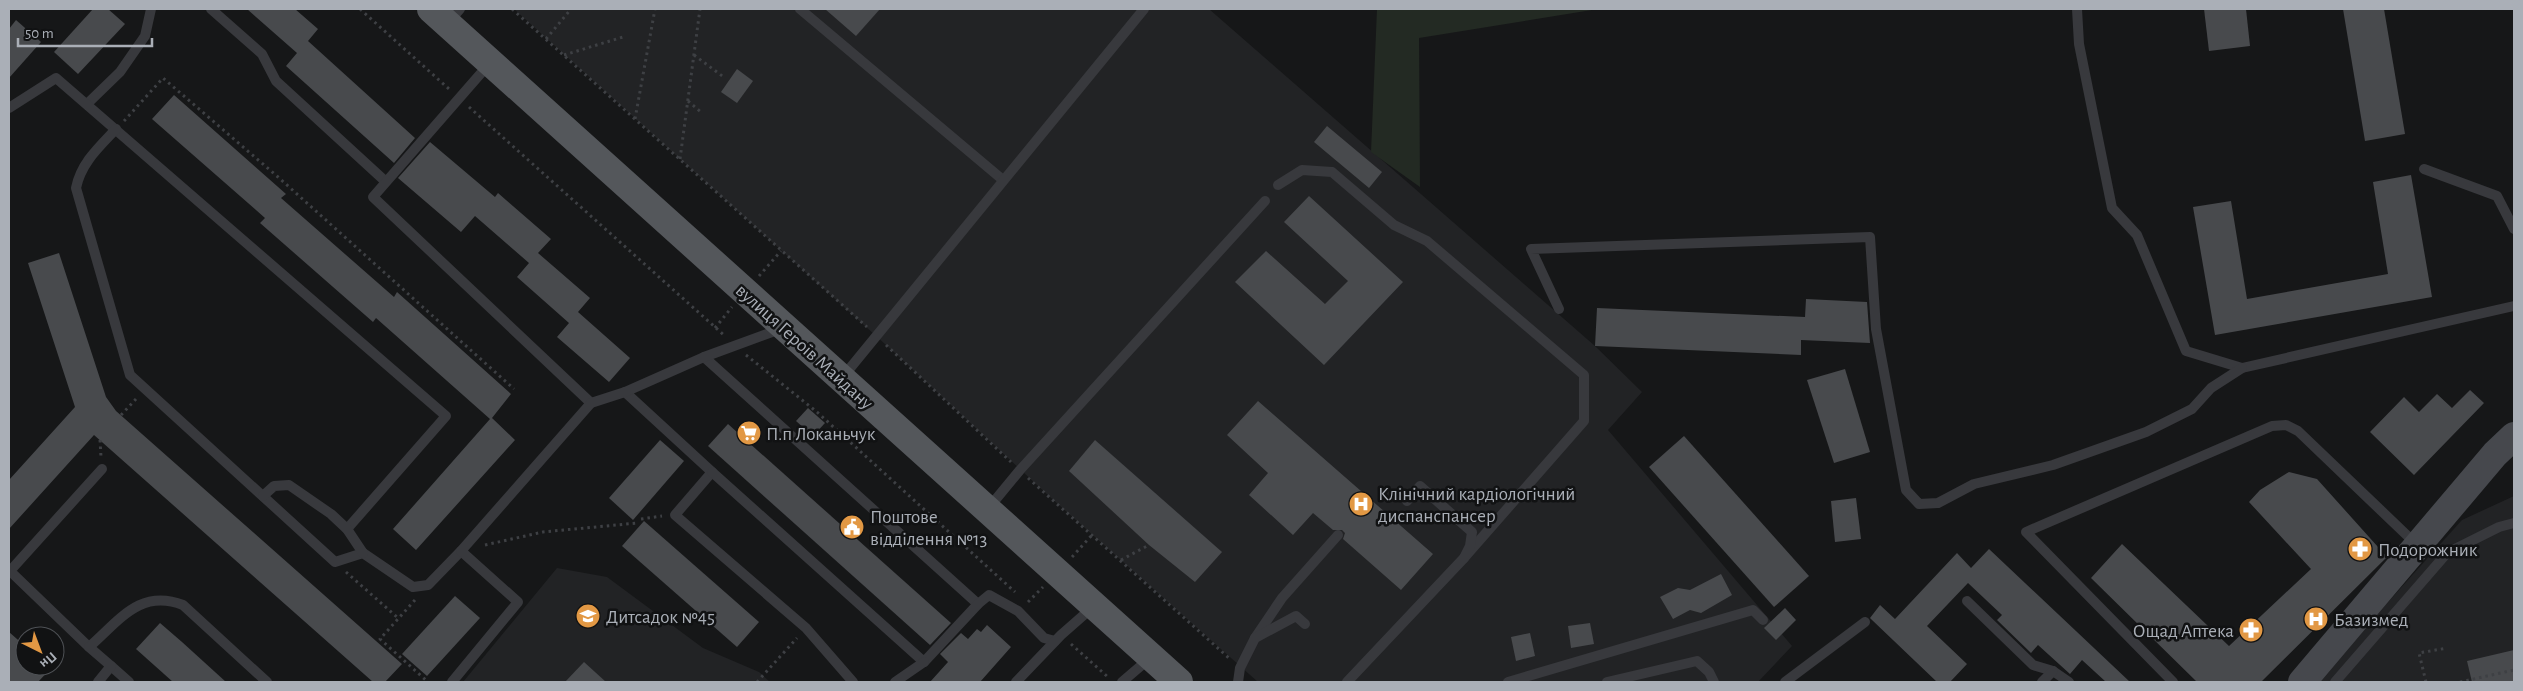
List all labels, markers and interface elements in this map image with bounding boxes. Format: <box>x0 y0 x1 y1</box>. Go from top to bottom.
scale bar <box>18 15 151 47</box>
text: 50 m <box>25 26 54 41</box>
street label: вулиця Героїв Майдану <box>732 281 876 414</box>
supermarket icon: П.п Локаньчук <box>736 420 762 446</box>
place label: П.п Локаньчук <box>766 425 876 444</box>
place label: Клінічний кардіологічний диспанспансер <box>1378 485 1575 526</box>
hospital icon: Клінічний кардіологічний диспанспансер <box>1348 491 1374 517</box>
place label: Поштове відділення №13 <box>870 508 987 549</box>
public building icon: Поштове відділення №13 <box>839 514 865 540</box>
pharmacy icon: Подорожник <box>2347 536 2373 562</box>
place label: Подорожник <box>2378 541 2478 560</box>
school or university icon: Дитсадок №45 <box>575 603 601 629</box>
hospital icon: Базизмед <box>2303 606 2329 632</box>
place label: Дитсадок №45 <box>606 608 715 627</box>
place label: Базизмед <box>2334 611 2408 630</box>
pharmacy icon: Ощад Аптека <box>2238 617 2264 643</box>
place label: Ощад Аптека <box>2133 622 2234 641</box>
north arrow <box>15 626 65 676</box>
text: Пн <box>37 649 59 671</box>

